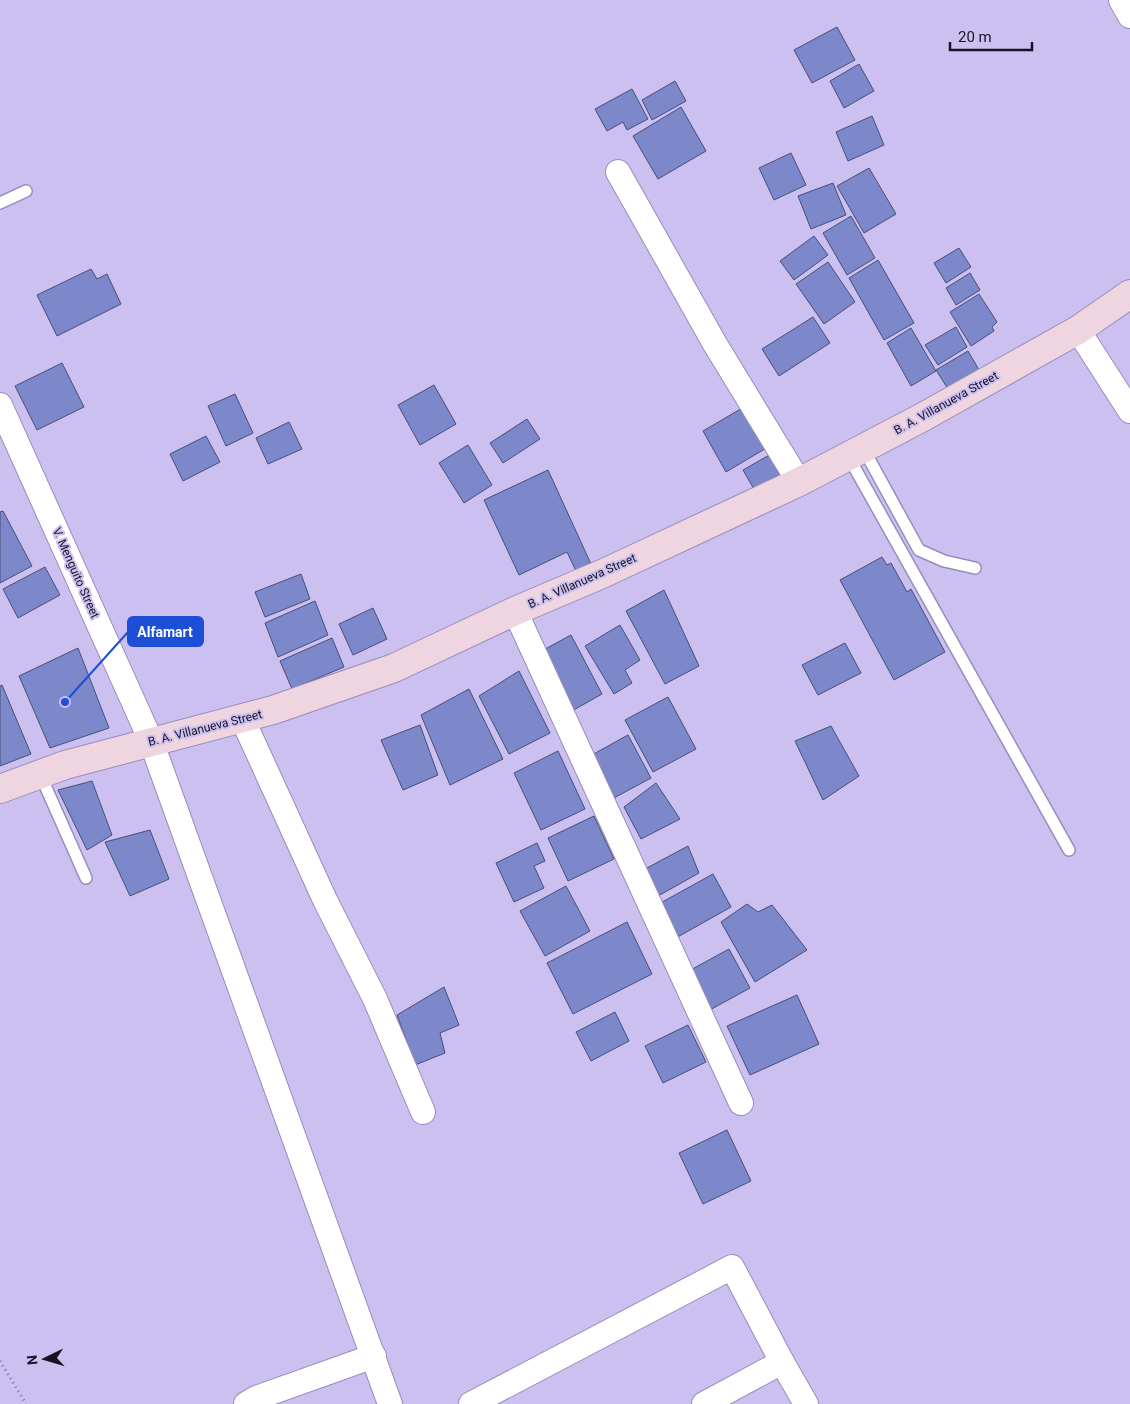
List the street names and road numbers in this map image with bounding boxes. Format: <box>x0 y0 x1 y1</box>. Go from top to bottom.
street label: B. A. Villanueva Street <box>891 369 1001 437</box>
street label: V. Menguito Street <box>50 526 102 620</box>
street label: B. A. Villanueva Street <box>526 551 638 611</box>
street label: B. A. Villanueva Street <box>147 707 263 749</box>

